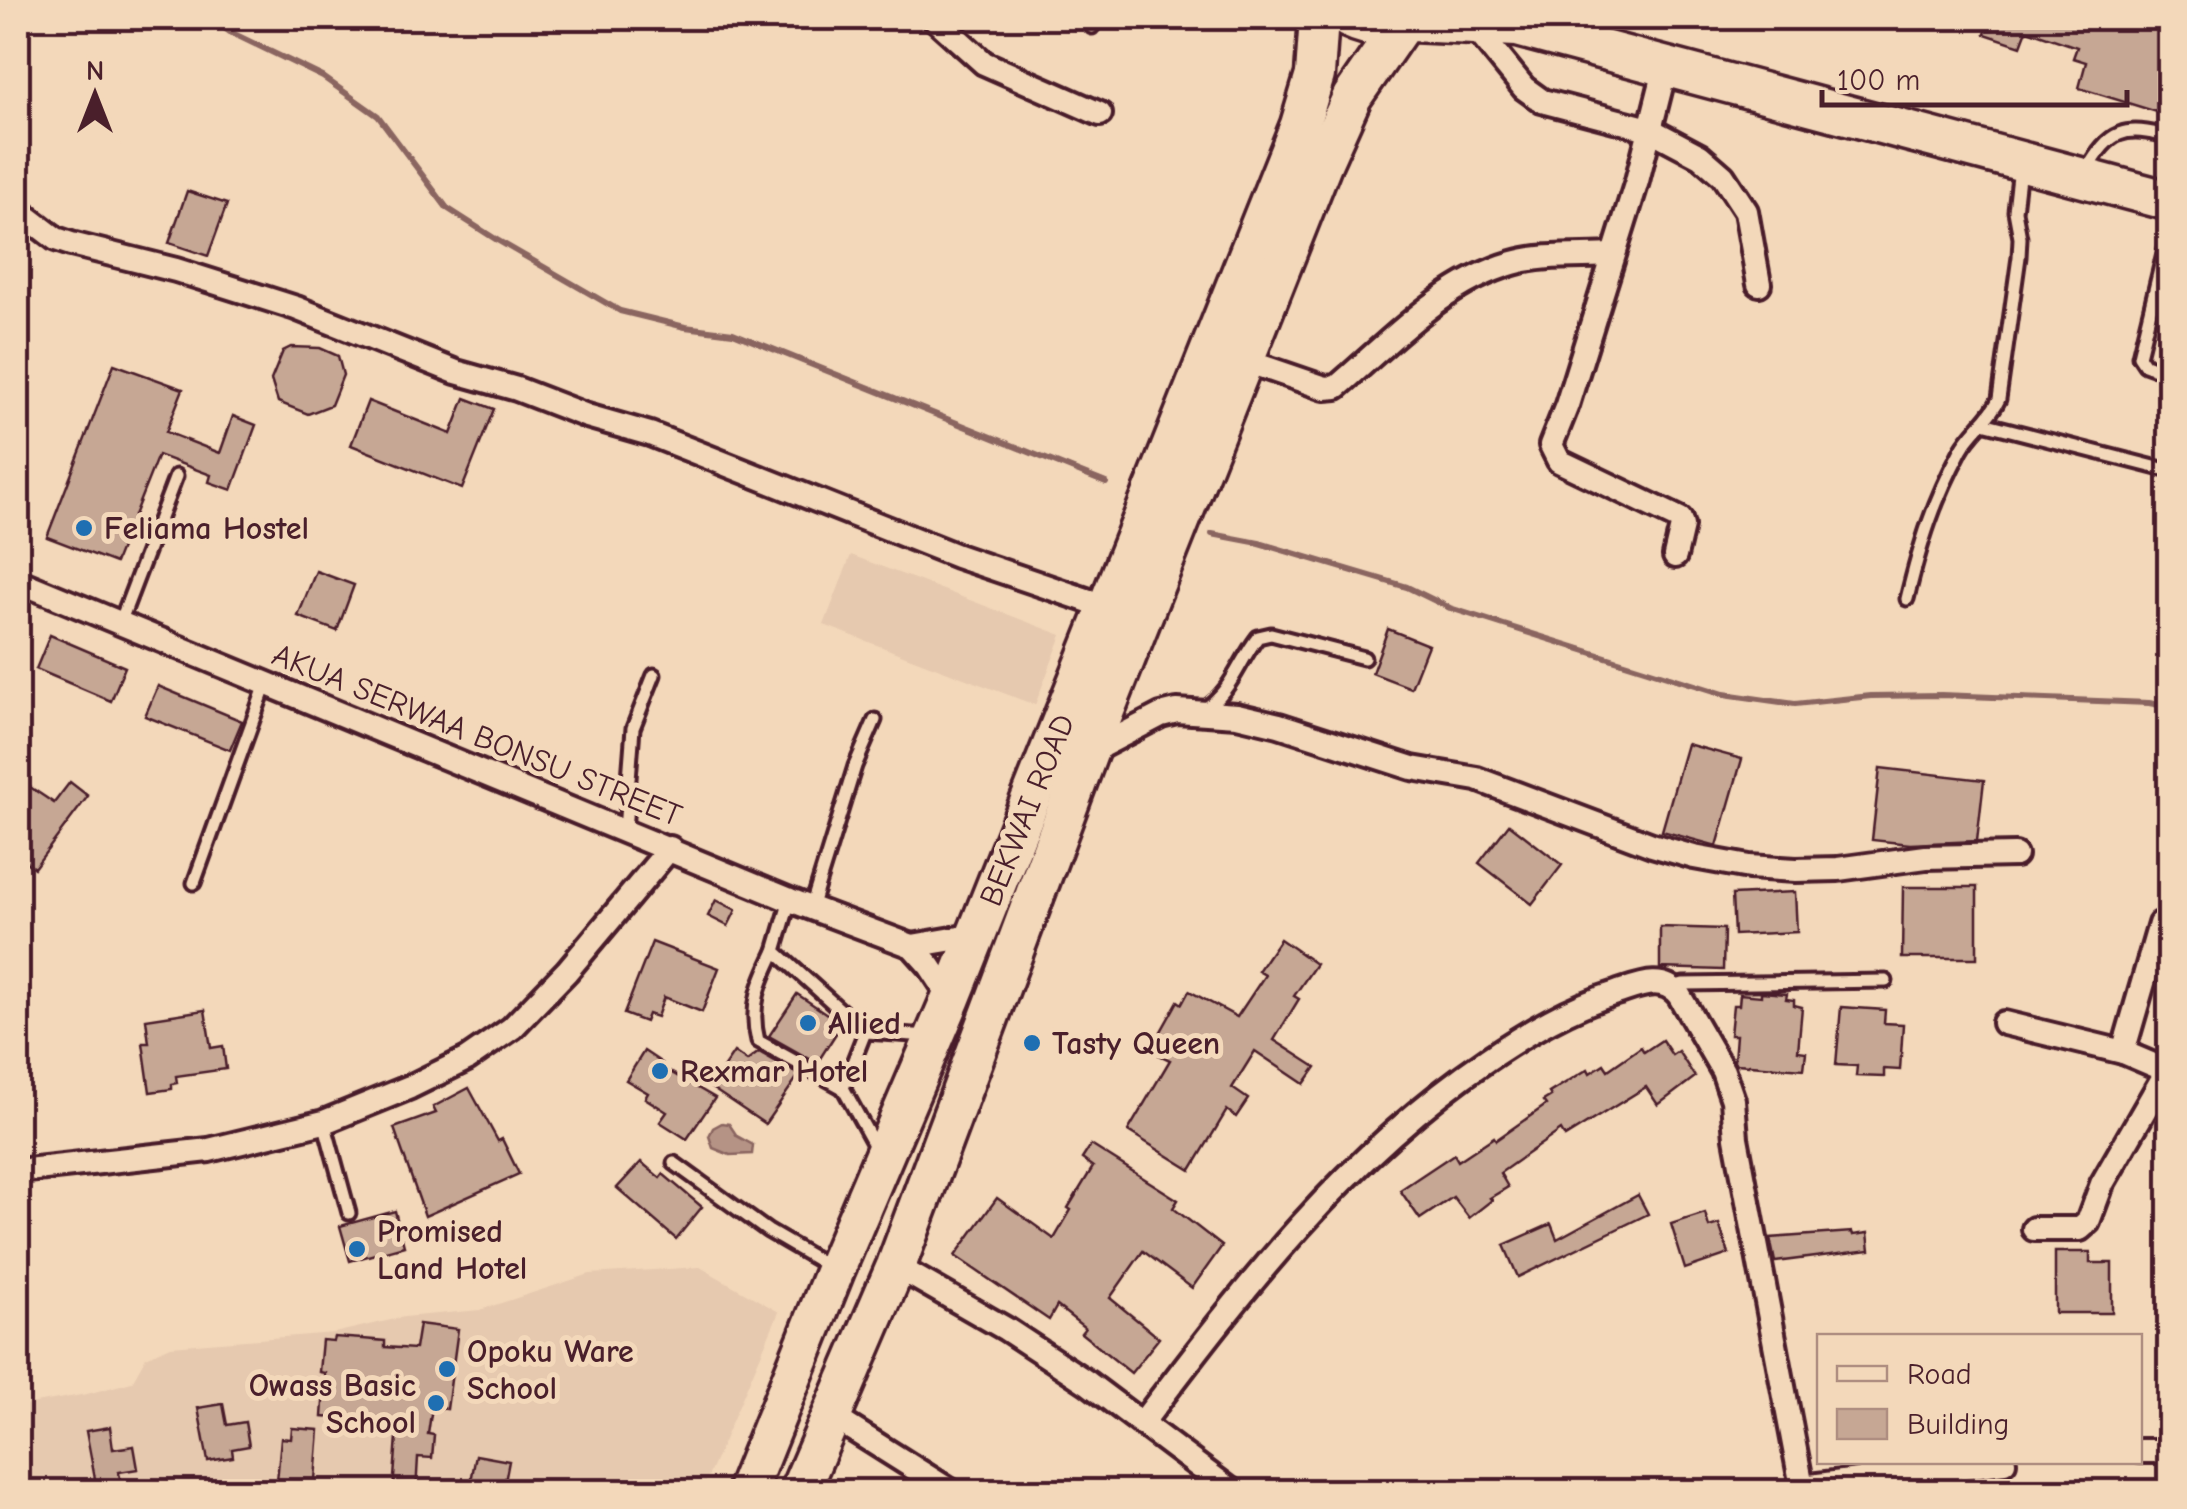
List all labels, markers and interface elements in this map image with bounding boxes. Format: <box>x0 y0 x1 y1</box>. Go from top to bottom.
north arrow <box>45 45 145 145</box>
scale bar <box>1822 45 2127 107</box>
text: N <box>86 55 104 87</box>
text: 100 m <box>1837 63 1920 98</box>
place label: Feliama Hostel <box>104 510 309 547</box>
marker: Feliama Hostel <box>73 517 95 539</box>
street label: AKUA SERWAA BONSU STREET <box>267 636 687 834</box>
street label: BEKWAI ROAD <box>972 709 1082 911</box>
place label: Allied <box>828 1005 901 1042</box>
marker: Allied <box>797 1012 819 1034</box>
place label: Tasty Queen <box>1052 1025 1220 1062</box>
marker: Tasty Queen <box>1021 1032 1043 1054</box>
place label: Rexmar Hotel <box>680 1053 868 1090</box>
marker: Rexmar Hotel <box>649 1060 671 1082</box>
place label: Promised Land Hotel <box>377 1213 527 1287</box>
marker: Promised Land Hotel <box>346 1238 368 1260</box>
place label: Opoku Ware School <box>467 1333 634 1407</box>
legend <box>1817 1334 2142 1464</box>
text: Road <box>1907 1357 1972 1392</box>
marker: Opoku Ware School <box>436 1358 458 1380</box>
place label: Owass Basic School <box>249 1367 416 1441</box>
marker: Owass Basic School <box>425 1392 447 1414</box>
text: Building <box>1907 1407 2010 1442</box>

